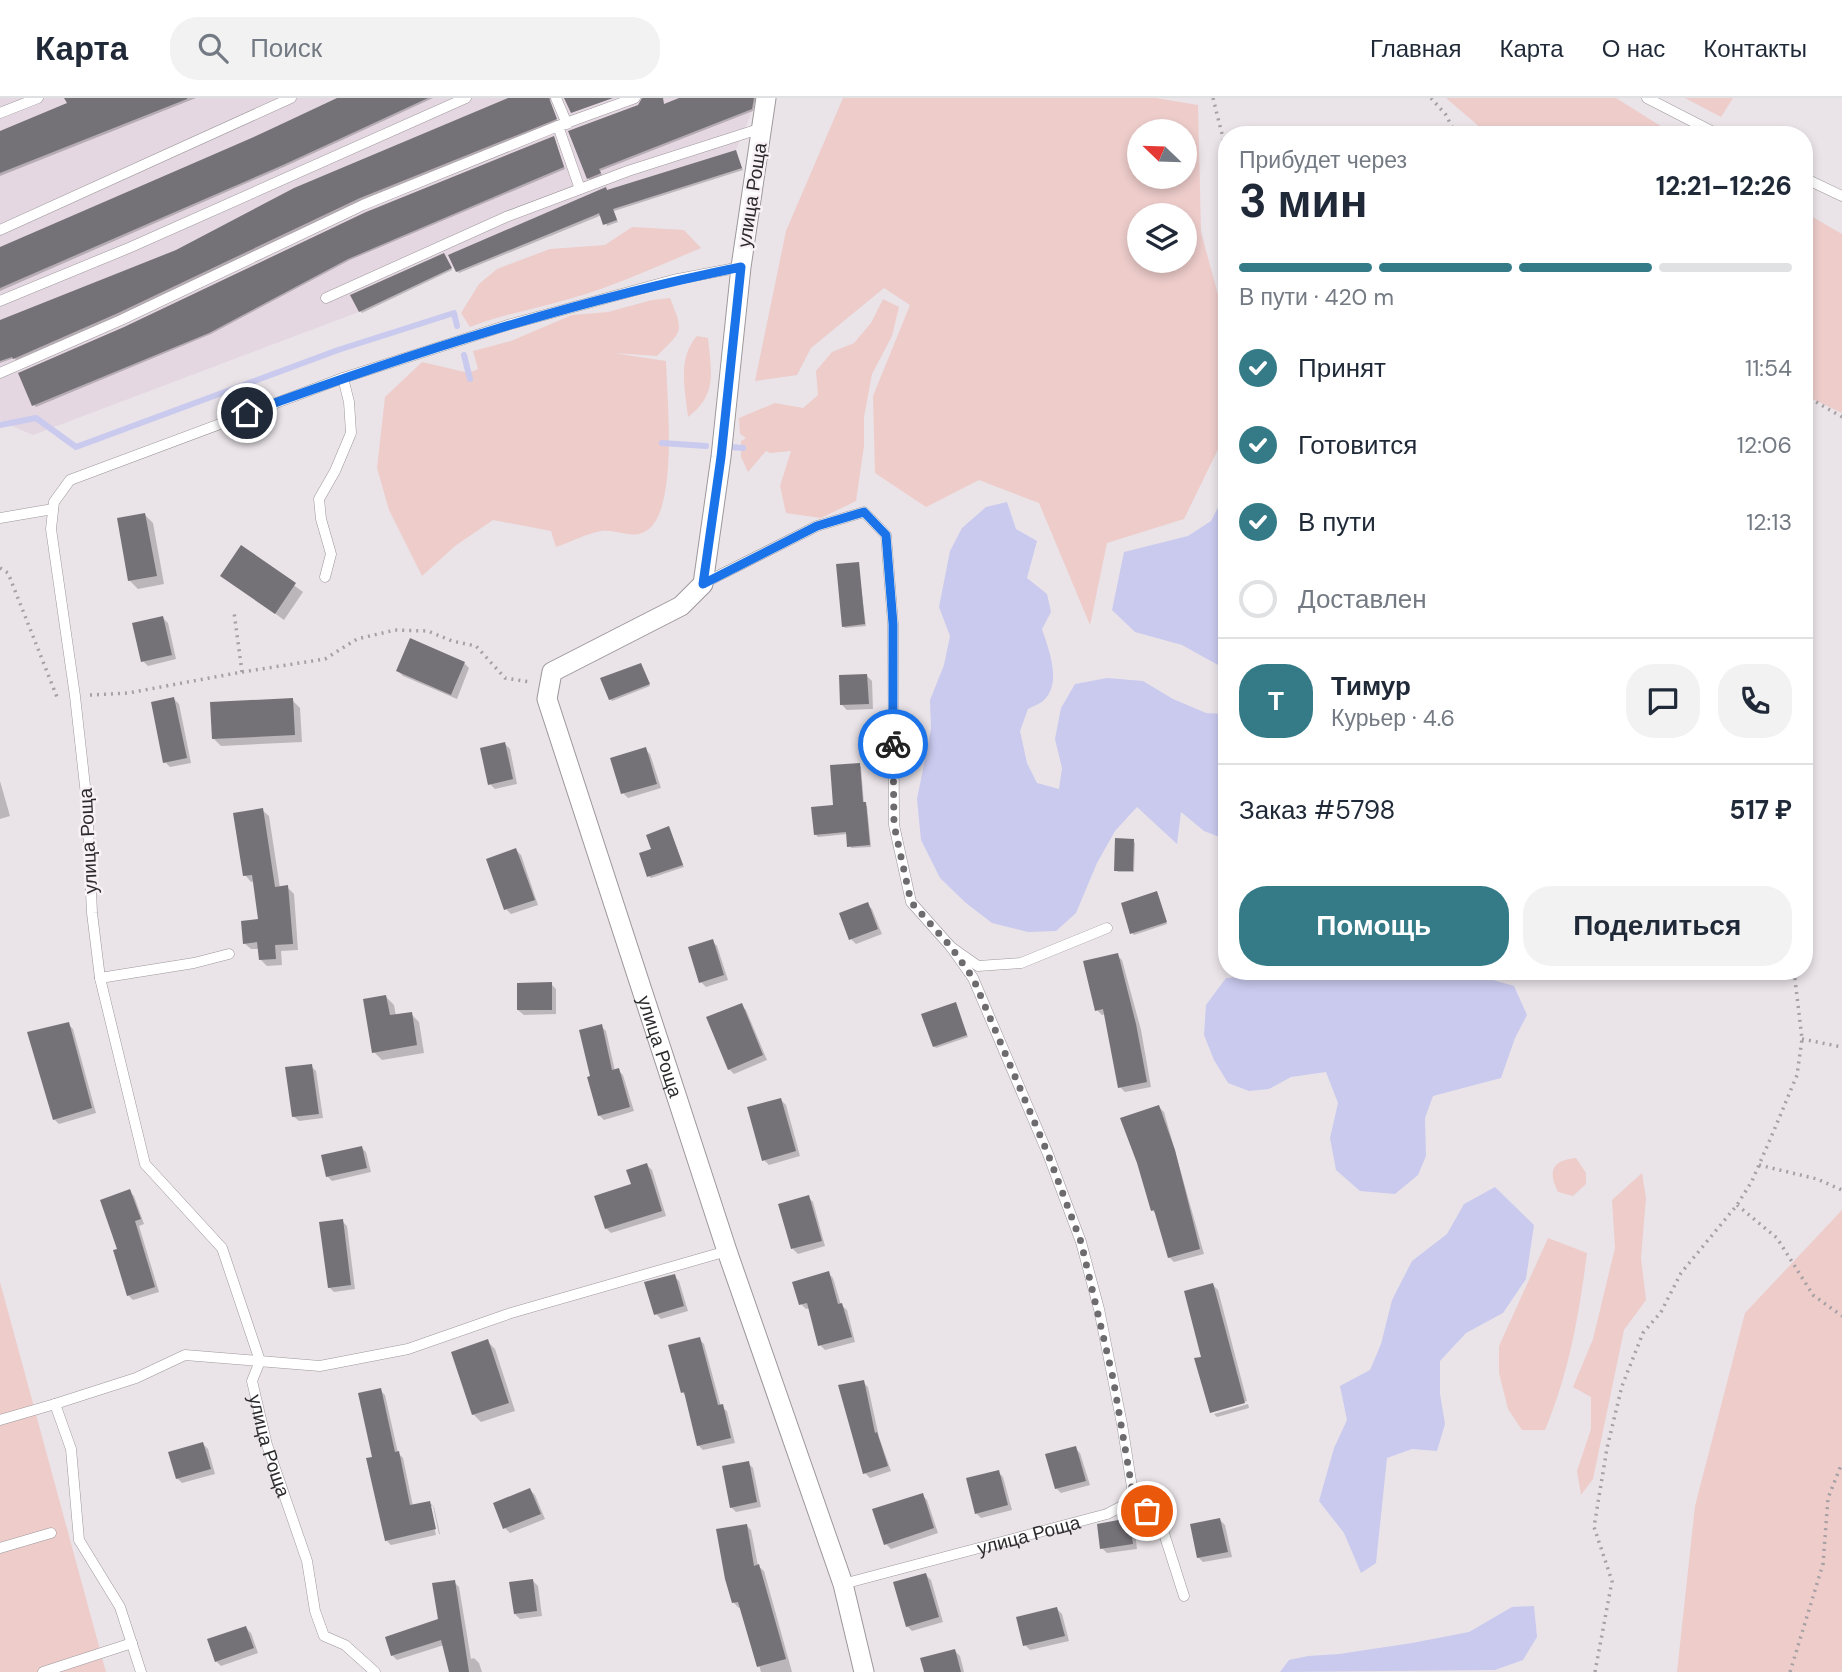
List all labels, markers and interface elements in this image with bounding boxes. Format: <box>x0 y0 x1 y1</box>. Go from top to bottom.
search box <box>170 17 660 80</box>
text: Карта <box>35 27 128 70</box>
icon: search <box>194 29 232 67</box>
text: Поиск <box>250 31 322 65</box>
text: Главная <box>1370 33 1461 64</box>
text: Карта <box>1499 33 1564 64</box>
text: О нас <box>1602 33 1665 64</box>
text: Контакты <box>1703 33 1807 64</box>
north arrow <box>1127 119 1197 189</box>
map controls <box>1127 119 1197 273</box>
street label: улица Роща <box>731 140 773 249</box>
text: Прибудет через <box>1239 145 1407 175</box>
text: 12:21–12:26 <box>1656 169 1792 203</box>
text: 3 мин <box>1239 171 1368 231</box>
button: layers <box>1127 203 1197 273</box>
text: В пути · 420 m <box>1239 282 1394 312</box>
icon: check <box>1239 349 1277 387</box>
text: Принят <box>1298 351 1386 385</box>
text: 11:54 <box>1745 353 1792 383</box>
pin <box>217 383 277 443</box>
icon: home <box>228 394 266 432</box>
icon: check <box>1239 426 1277 464</box>
text: Готовится <box>1298 428 1417 462</box>
text: 12:06 <box>1737 430 1792 460</box>
icon: check <box>1239 503 1277 541</box>
text: В пути <box>1298 505 1376 539</box>
text: 12:13 <box>1746 507 1792 537</box>
text: Доставлен <box>1298 582 1427 616</box>
button: chat <box>1626 664 1700 738</box>
button: phone <box>1718 664 1792 738</box>
text: Тимур <box>1331 669 1411 703</box>
text: Т <box>1268 684 1284 718</box>
text: Курьер · 4.6 <box>1331 703 1455 733</box>
courier <box>858 709 928 779</box>
icon: bike <box>874 725 912 763</box>
street label: улица Роща <box>73 787 103 895</box>
text: Заказ #5798 <box>1239 793 1395 827</box>
text: 517 ₽ <box>1729 793 1792 827</box>
button: Помощь <box>1239 886 1509 966</box>
button: Поделиться <box>1523 886 1792 966</box>
street label: улица Роща <box>632 992 689 1101</box>
street label: улица Роща <box>243 1392 297 1501</box>
pin <box>1117 1481 1177 1541</box>
icon: bag <box>1128 1492 1166 1530</box>
street label: улица Роща <box>974 1509 1083 1560</box>

